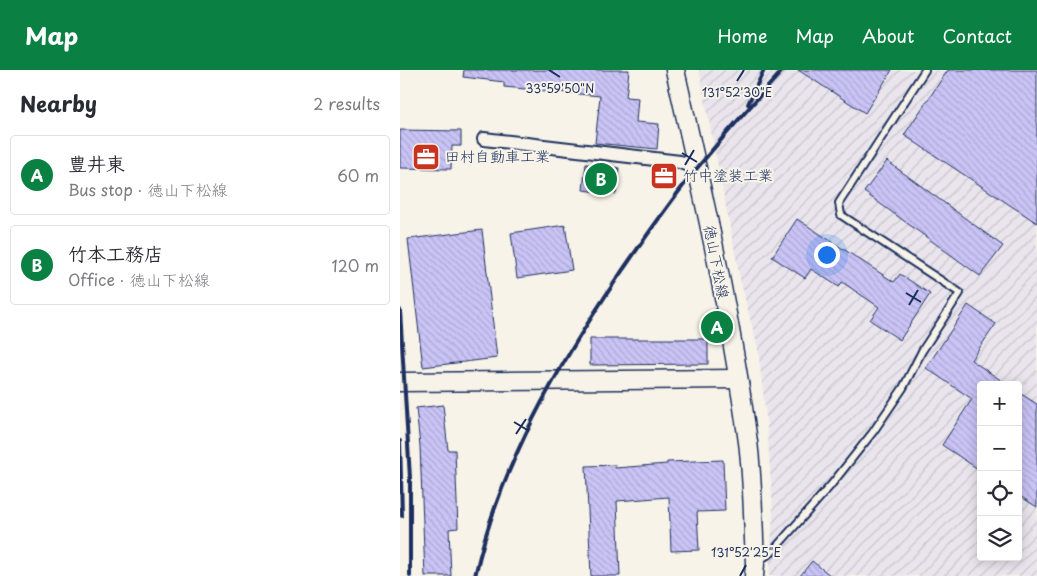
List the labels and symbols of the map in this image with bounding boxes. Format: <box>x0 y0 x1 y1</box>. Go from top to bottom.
text: 33°59'50"N <box>526 79 594 97</box>
text: 131°52'30"E <box>702 83 772 101</box>
office icon: 田村自動車工業 <box>411 142 441 172</box>
place label: 田村自動車工業 <box>445 144 550 167</box>
pin: B <box>585 160 617 198</box>
office icon: 竹中塗装工業 <box>649 161 679 191</box>
place label: 竹中塗装工業 <box>683 163 773 186</box>
street label: 徳山下松線 <box>699 223 736 301</box>
your location <box>814 242 840 268</box>
pin: A <box>701 308 733 346</box>
text: 131°52'25"E <box>711 543 781 561</box>

